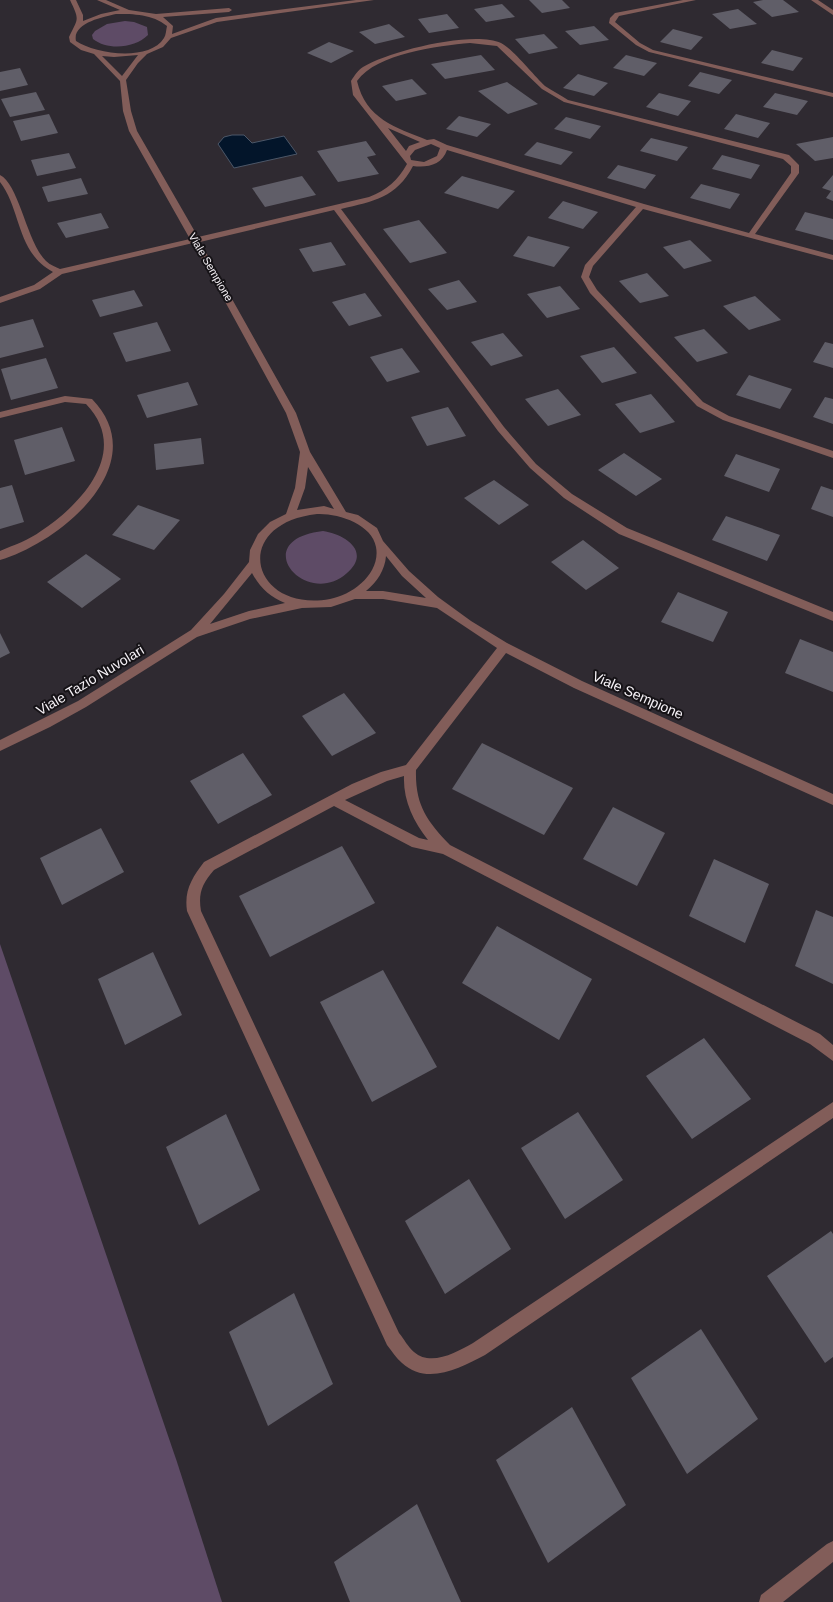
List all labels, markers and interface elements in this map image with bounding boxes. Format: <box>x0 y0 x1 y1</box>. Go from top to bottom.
street label: Viale Sempione <box>187 231 235 303</box>
street label: Viale Tazio Nuvolari <box>33 642 147 718</box>
street label: Viale Sempione <box>590 668 686 722</box>

